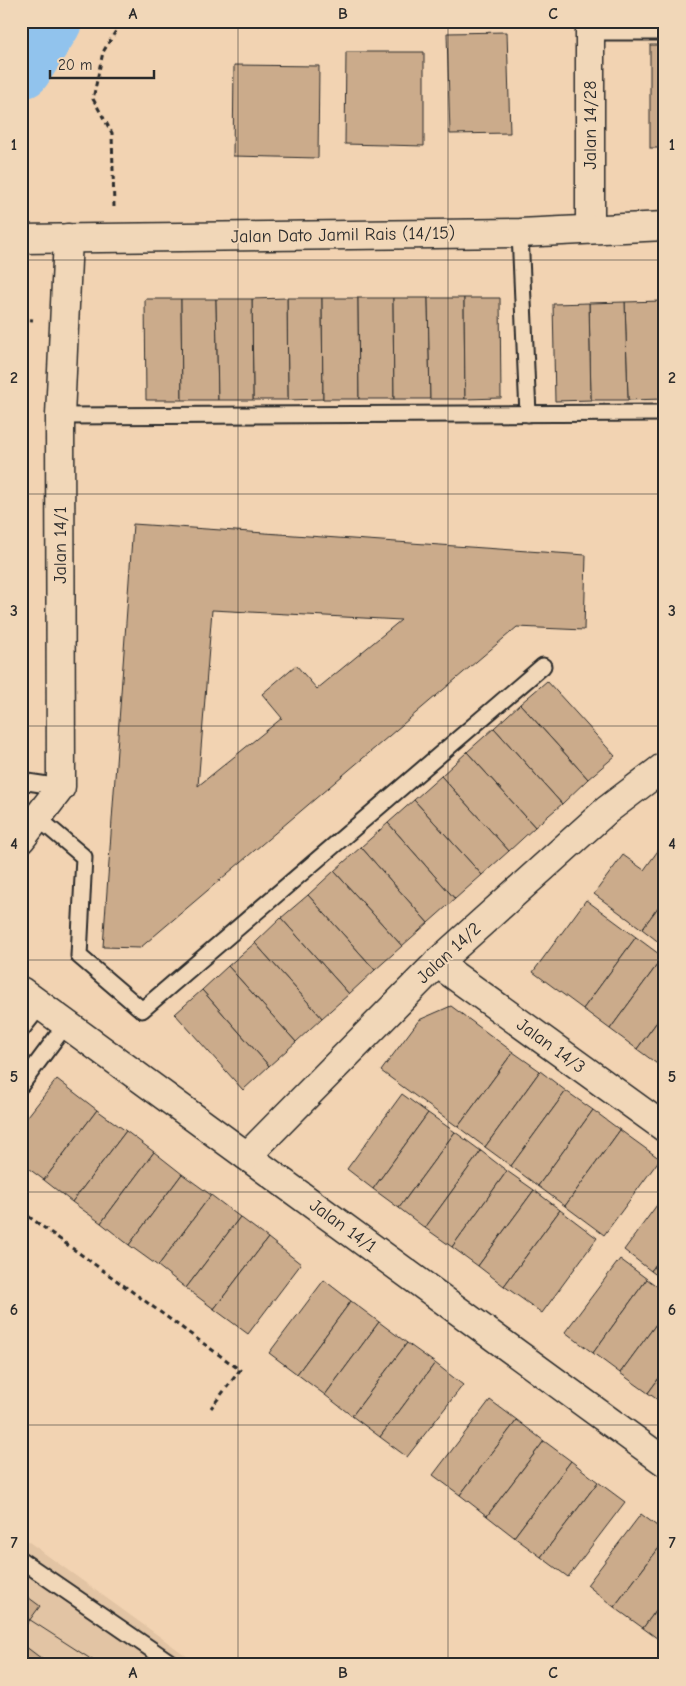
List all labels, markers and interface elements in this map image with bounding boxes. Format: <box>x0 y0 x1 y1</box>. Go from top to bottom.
text: A <box>129 5 138 23</box>
text: B <box>338 5 348 23</box>
text: C <box>548 5 558 23</box>
scale bar <box>50 48 154 80</box>
text: 20 m <box>58 56 92 74</box>
street label: Jalan 14/28 <box>580 80 601 170</box>
text: 1 <box>11 136 17 154</box>
text: 1 <box>669 136 675 154</box>
street label: Jalan Dato Jamil Rais (14/15) <box>231 223 455 247</box>
text: 2 <box>10 369 18 387</box>
text: 2 <box>668 369 676 387</box>
street label: Jalan 14/1 <box>50 506 71 584</box>
text: 3 <box>10 602 18 620</box>
text: 3 <box>668 602 676 620</box>
text: 4 <box>10 835 18 853</box>
text: 4 <box>668 835 676 853</box>
street label: Jalan 14/2 <box>413 918 485 988</box>
street label: Jalan 14/3 <box>513 1014 589 1078</box>
text: 5 <box>10 1068 18 1086</box>
text: 5 <box>668 1068 676 1086</box>
street label: Jalan 14/1 <box>305 1195 381 1257</box>
text: 6 <box>10 1301 18 1319</box>
text: 6 <box>668 1301 676 1319</box>
text: 7 <box>10 1534 18 1552</box>
text: 7 <box>668 1534 676 1552</box>
text: A <box>129 1664 138 1682</box>
text: B <box>338 1664 348 1682</box>
text: C <box>548 1664 558 1682</box>

